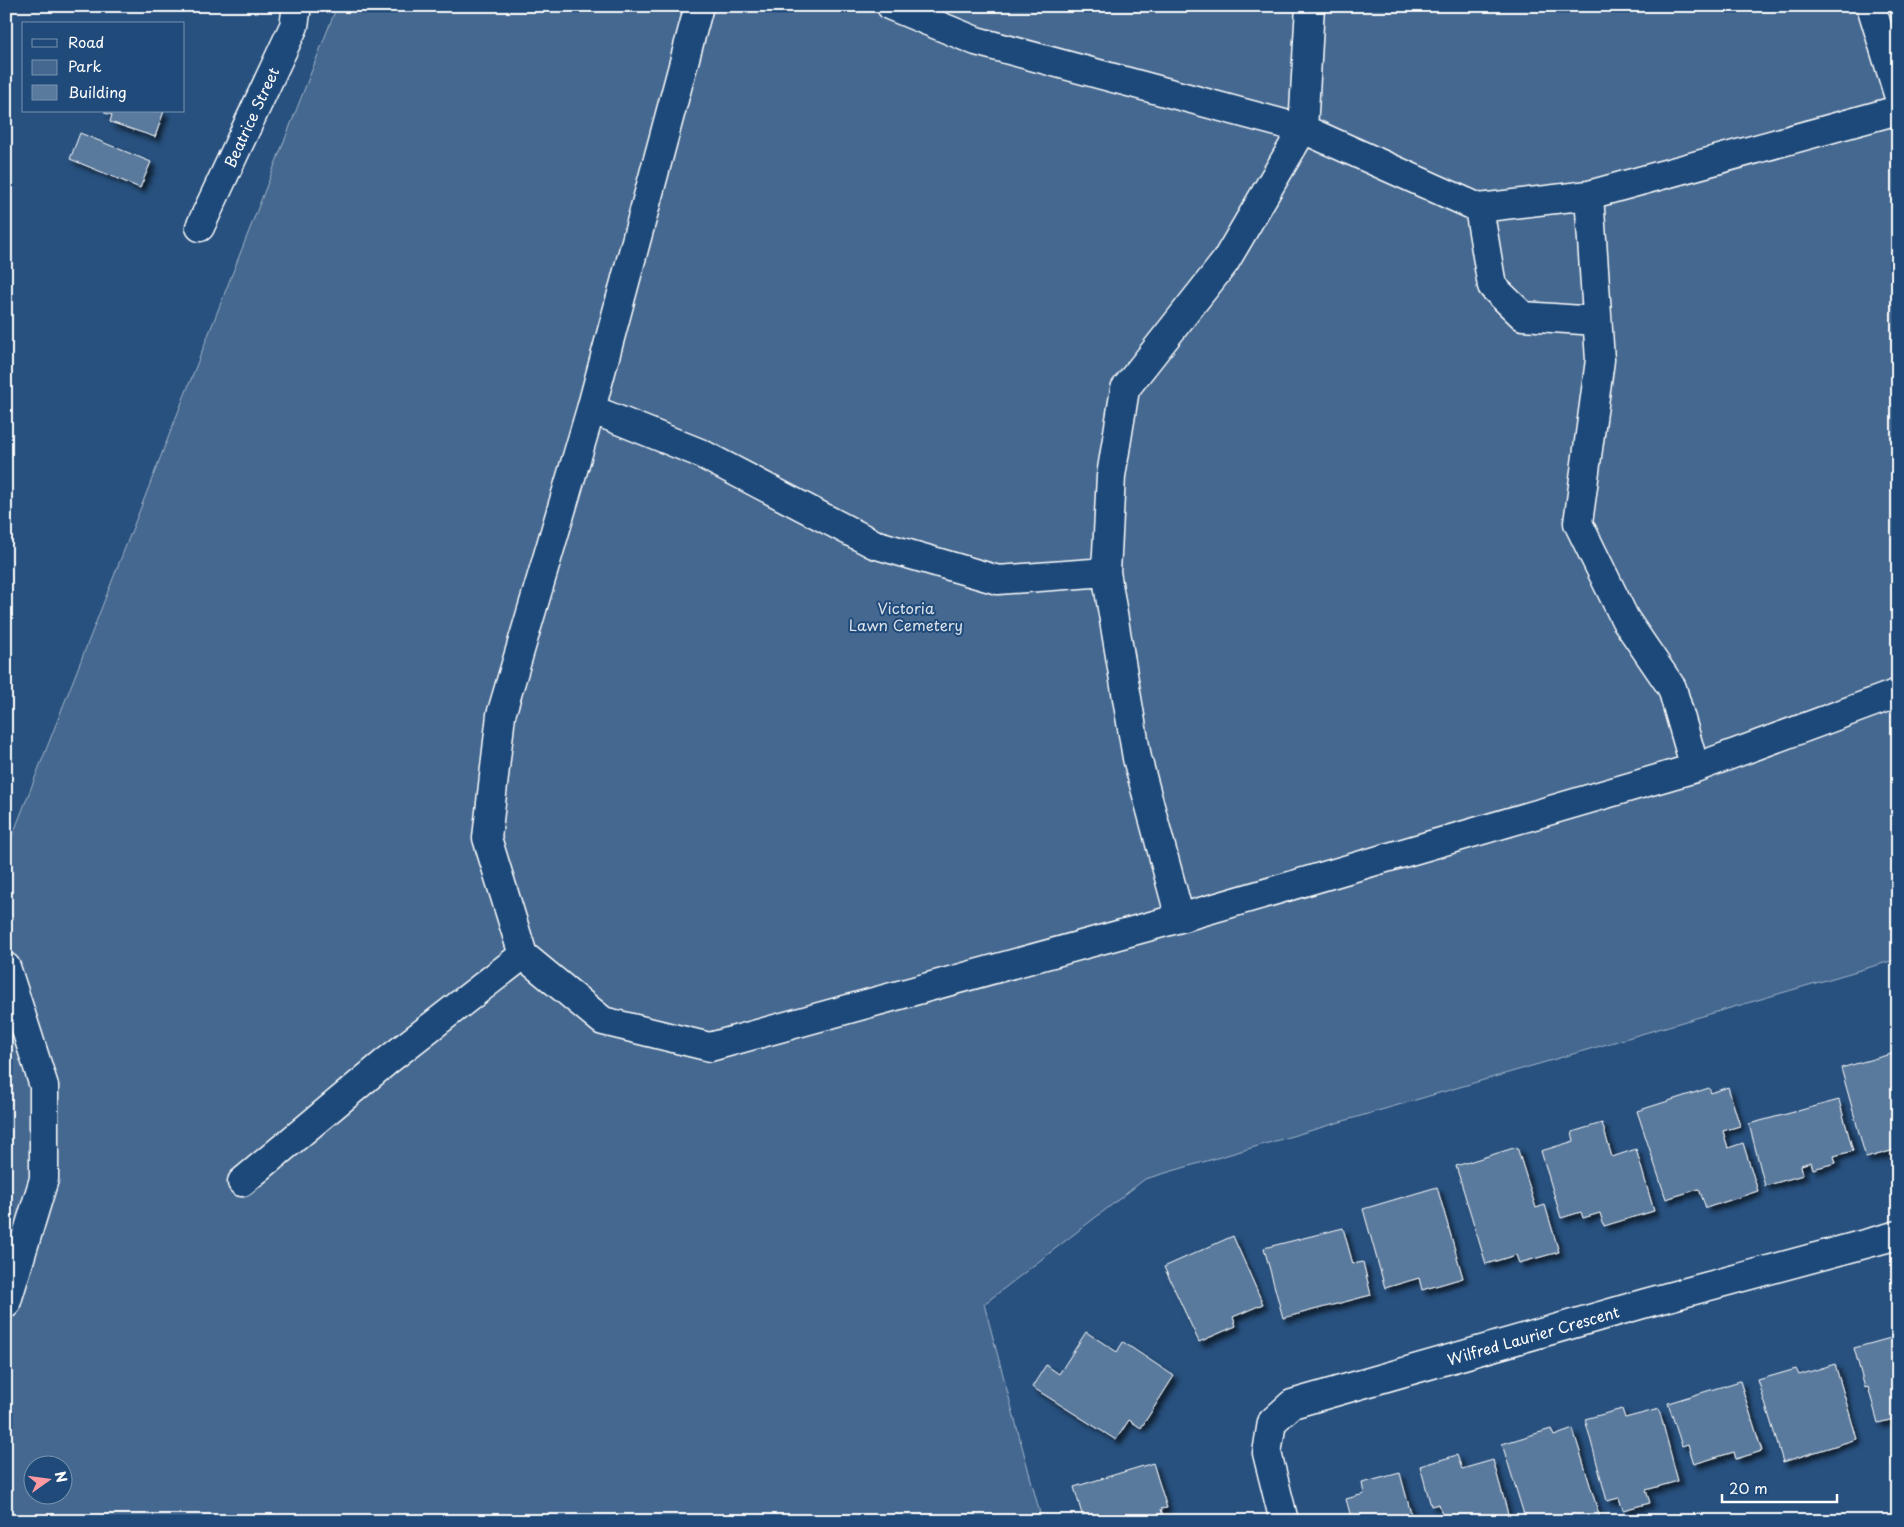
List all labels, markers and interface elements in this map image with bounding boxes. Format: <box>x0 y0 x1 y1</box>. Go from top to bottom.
legend <box>22 22 185 112</box>
text: Road <box>68 30 104 53</box>
text: Park <box>68 54 102 77</box>
street label: Beatrice Street <box>218 63 284 171</box>
text: Building <box>68 80 127 103</box>
park label: Victoria Lawn Cemetery <box>849 596 963 636</box>
street label: Wilfred Laurier Crescent <box>1444 1299 1622 1371</box>
north arrow <box>22 1454 72 1504</box>
text: N <box>50 1469 73 1485</box>
scale bar <box>1722 1472 1836 1504</box>
text: 20 m <box>1729 1476 1768 1499</box>

